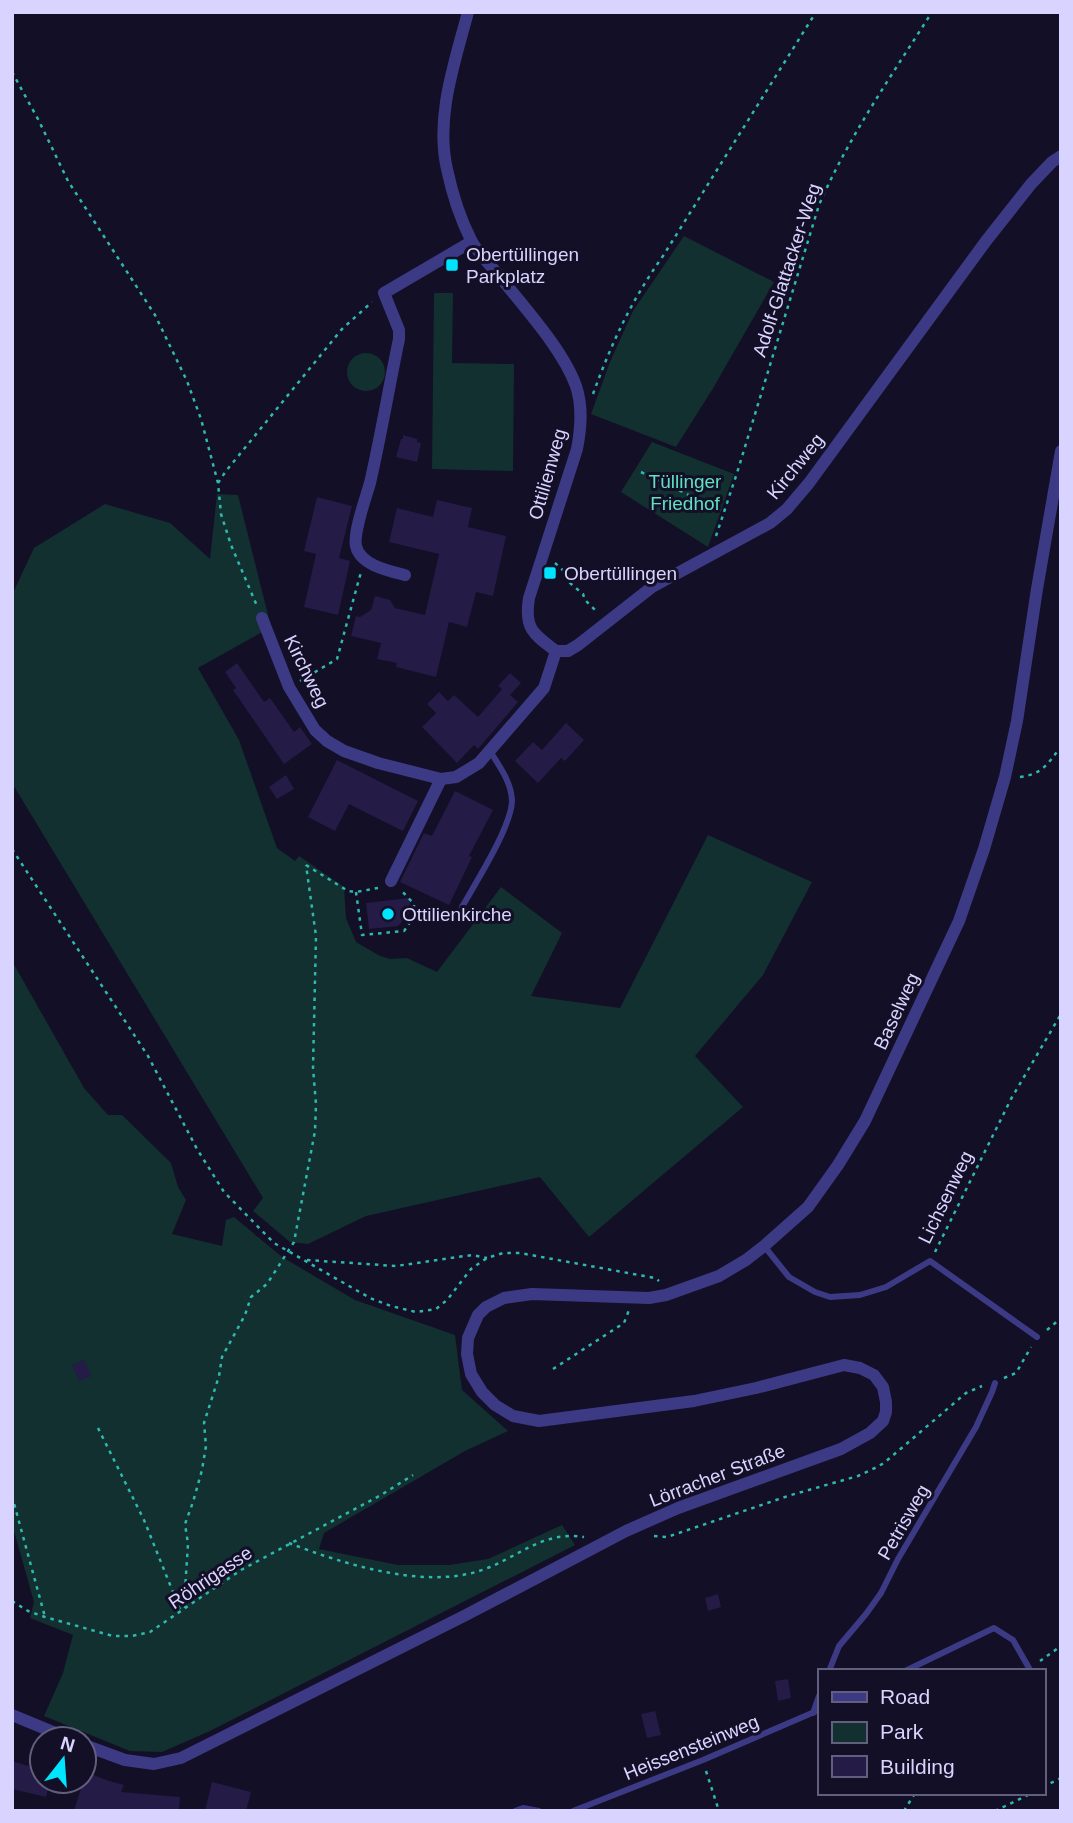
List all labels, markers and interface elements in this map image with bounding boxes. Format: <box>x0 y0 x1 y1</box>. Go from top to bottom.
street label: Adolf-Glattacker-Weg <box>748 181 824 360</box>
place label: Obertüllingen Parkplatz <box>466 244 579 287</box>
marker: Obertüllingen Parkplatz <box>444 257 460 273</box>
street label: Ottilienweg <box>524 426 571 522</box>
street label: Kirchweg <box>763 429 828 503</box>
park label: Tüllinger Friedhof <box>649 471 722 514</box>
place label: Obertüllingen <box>564 563 677 584</box>
marker: Obertüllingen <box>542 565 558 581</box>
street label: Kirchweg <box>280 631 333 711</box>
place label: Ottilienkirche <box>402 904 512 925</box>
marker: Ottilienkirche <box>380 906 396 922</box>
street label: Baselweg <box>870 969 923 1053</box>
street label: Lichsenweg <box>914 1148 977 1247</box>
street label: Lörracher Straße <box>646 1440 788 1511</box>
street label: Petrisweg <box>873 1481 933 1564</box>
street label: Röhrigasse <box>165 1542 256 1613</box>
legend <box>818 1669 1045 1795</box>
text: Road <box>880 1685 930 1708</box>
street label: Heissensteinweg <box>621 1711 762 1784</box>
text: Park <box>880 1720 924 1743</box>
north arrow <box>28 1725 98 1795</box>
text: N <box>58 1732 77 1756</box>
text: Building <box>880 1755 955 1778</box>

